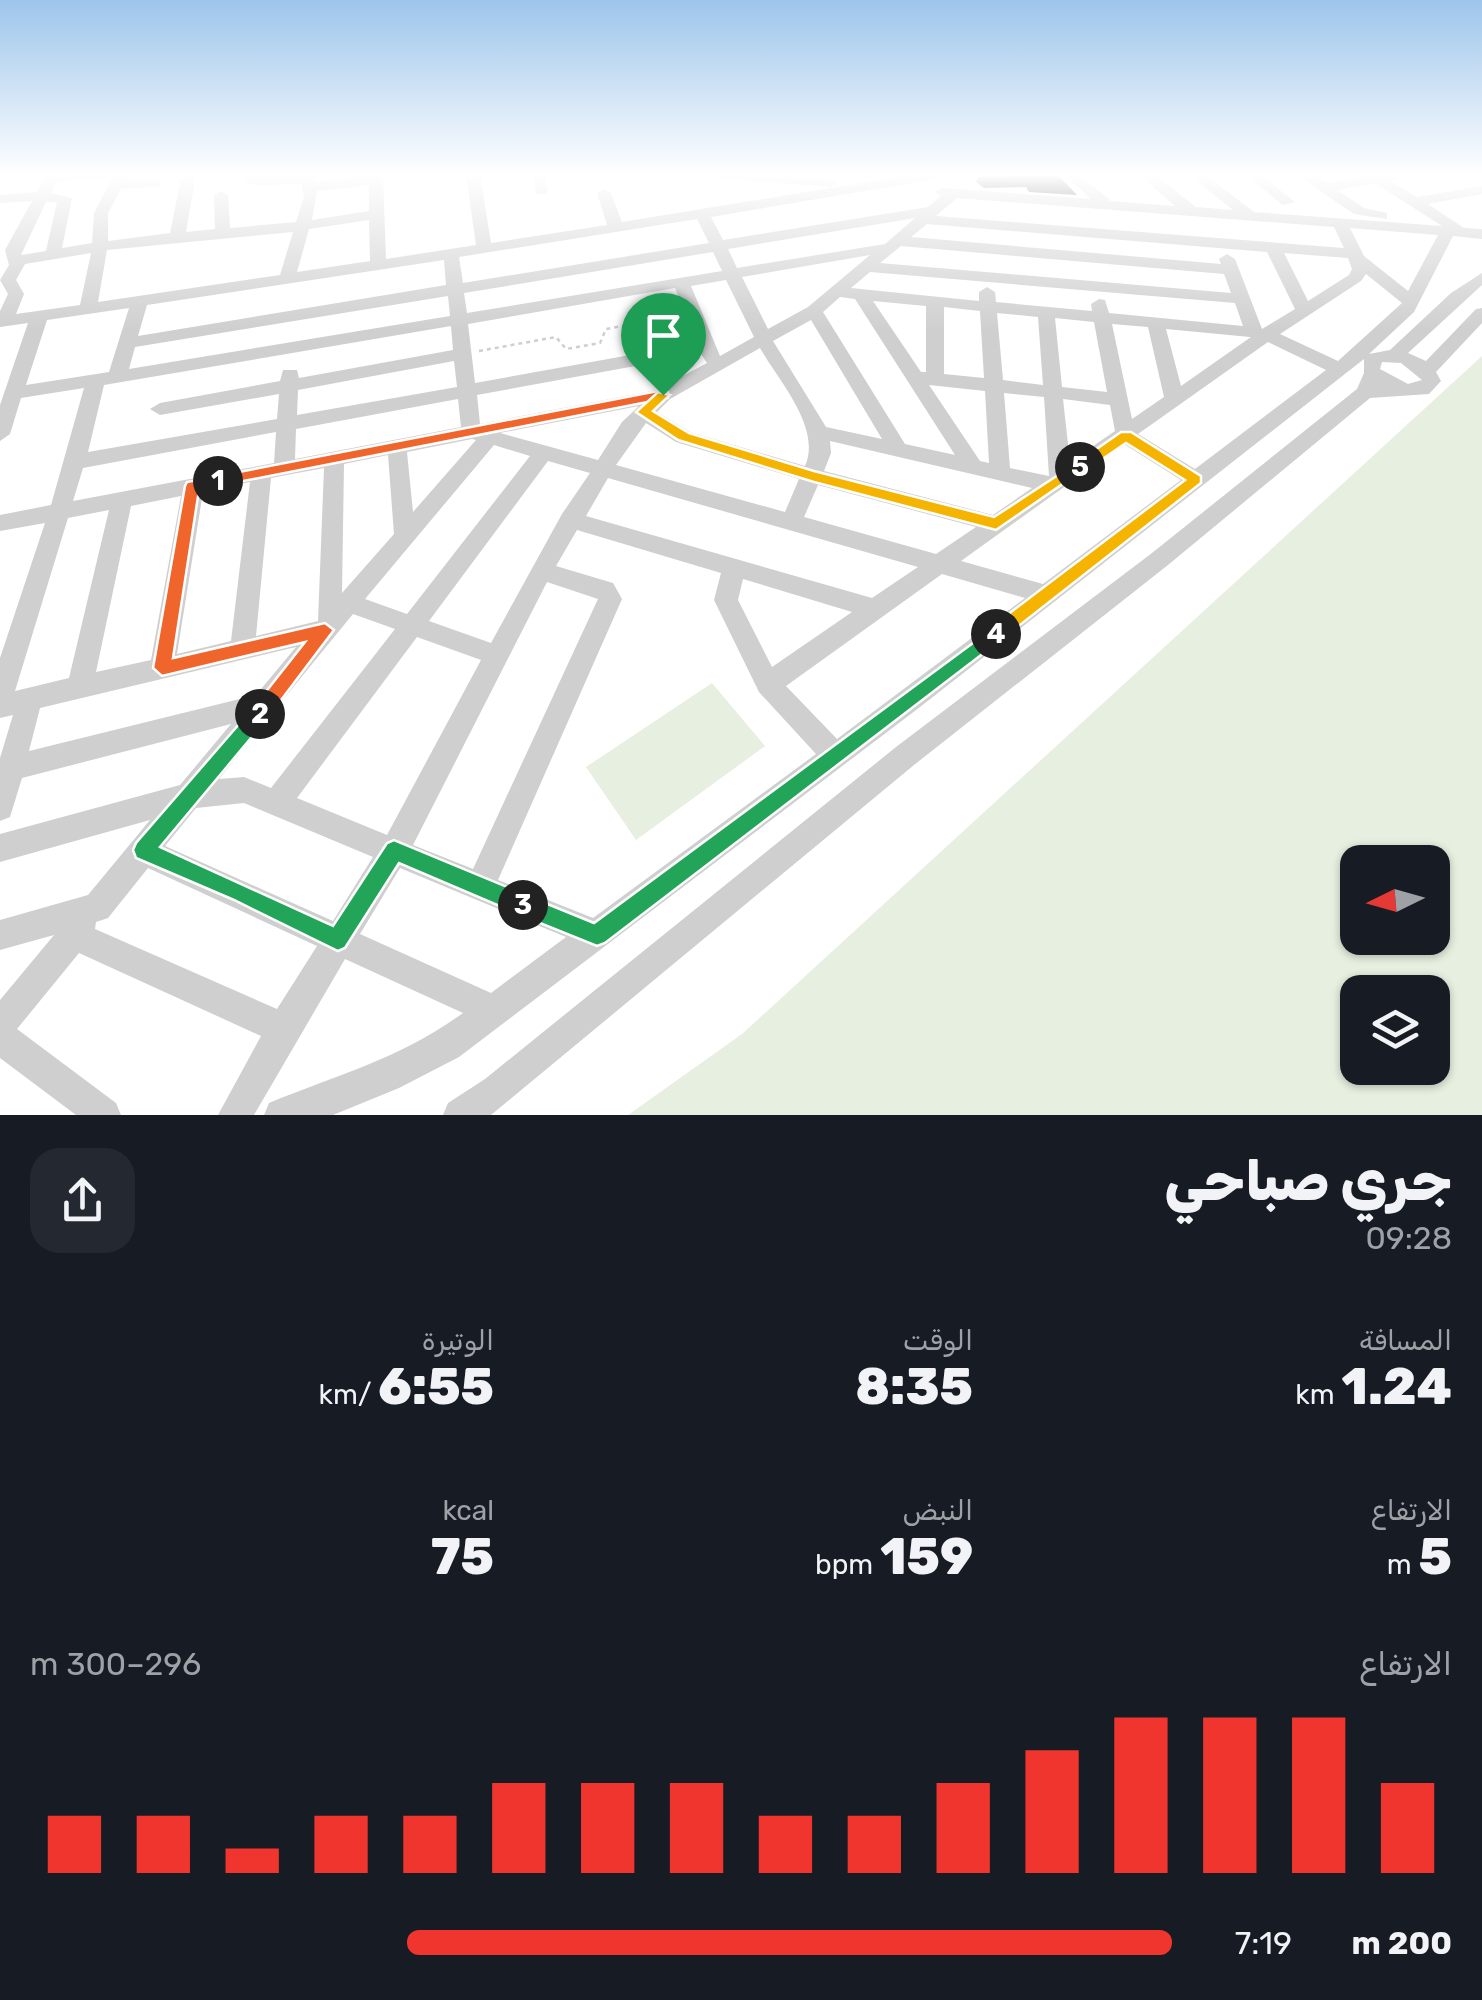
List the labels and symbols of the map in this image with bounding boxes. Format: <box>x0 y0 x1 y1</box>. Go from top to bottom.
pin <box>621 293 706 396</box>
pin: 5 <box>1055 442 1105 492</box>
pin: 1 <box>193 456 243 506</box>
pin: 4 <box>971 609 1021 659</box>
pin: 2 <box>235 689 285 739</box>
north arrow <box>1340 845 1450 955</box>
pin: 3 <box>498 880 548 930</box>

